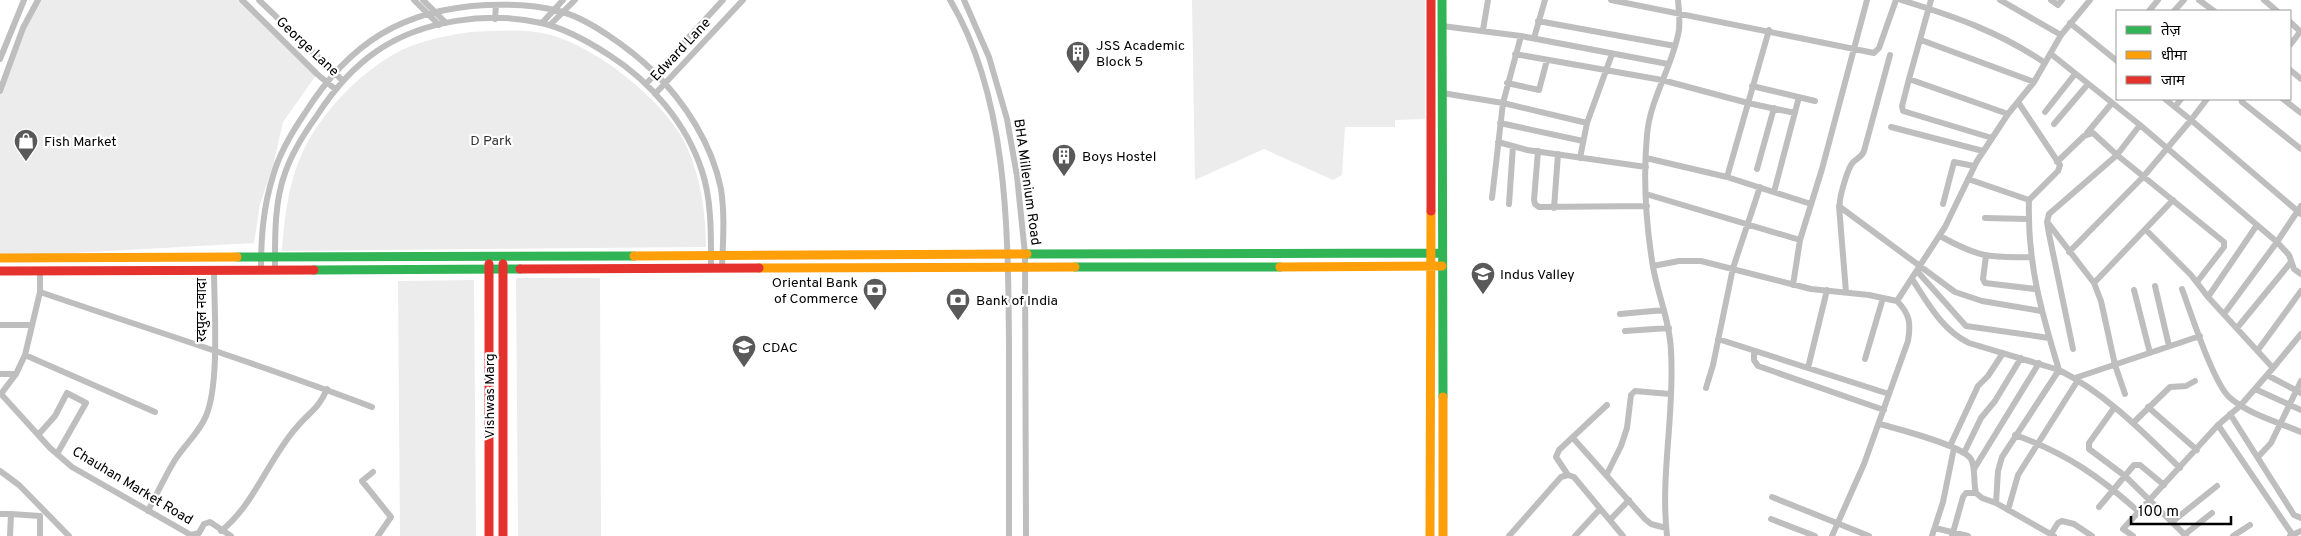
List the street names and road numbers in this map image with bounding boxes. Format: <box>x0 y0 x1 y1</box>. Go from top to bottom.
street label: George Lane <box>272 14 342 81</box>
street label: Edward Lane <box>647 15 715 85</box>
street label: BHA Millenium Road <box>1009 118 1044 247</box>
street label: रदपुल नवादा <box>194 278 211 342</box>
street label: Vishwas Marg <box>482 353 499 439</box>
street label: Chauhan Market Road <box>69 443 196 529</box>

